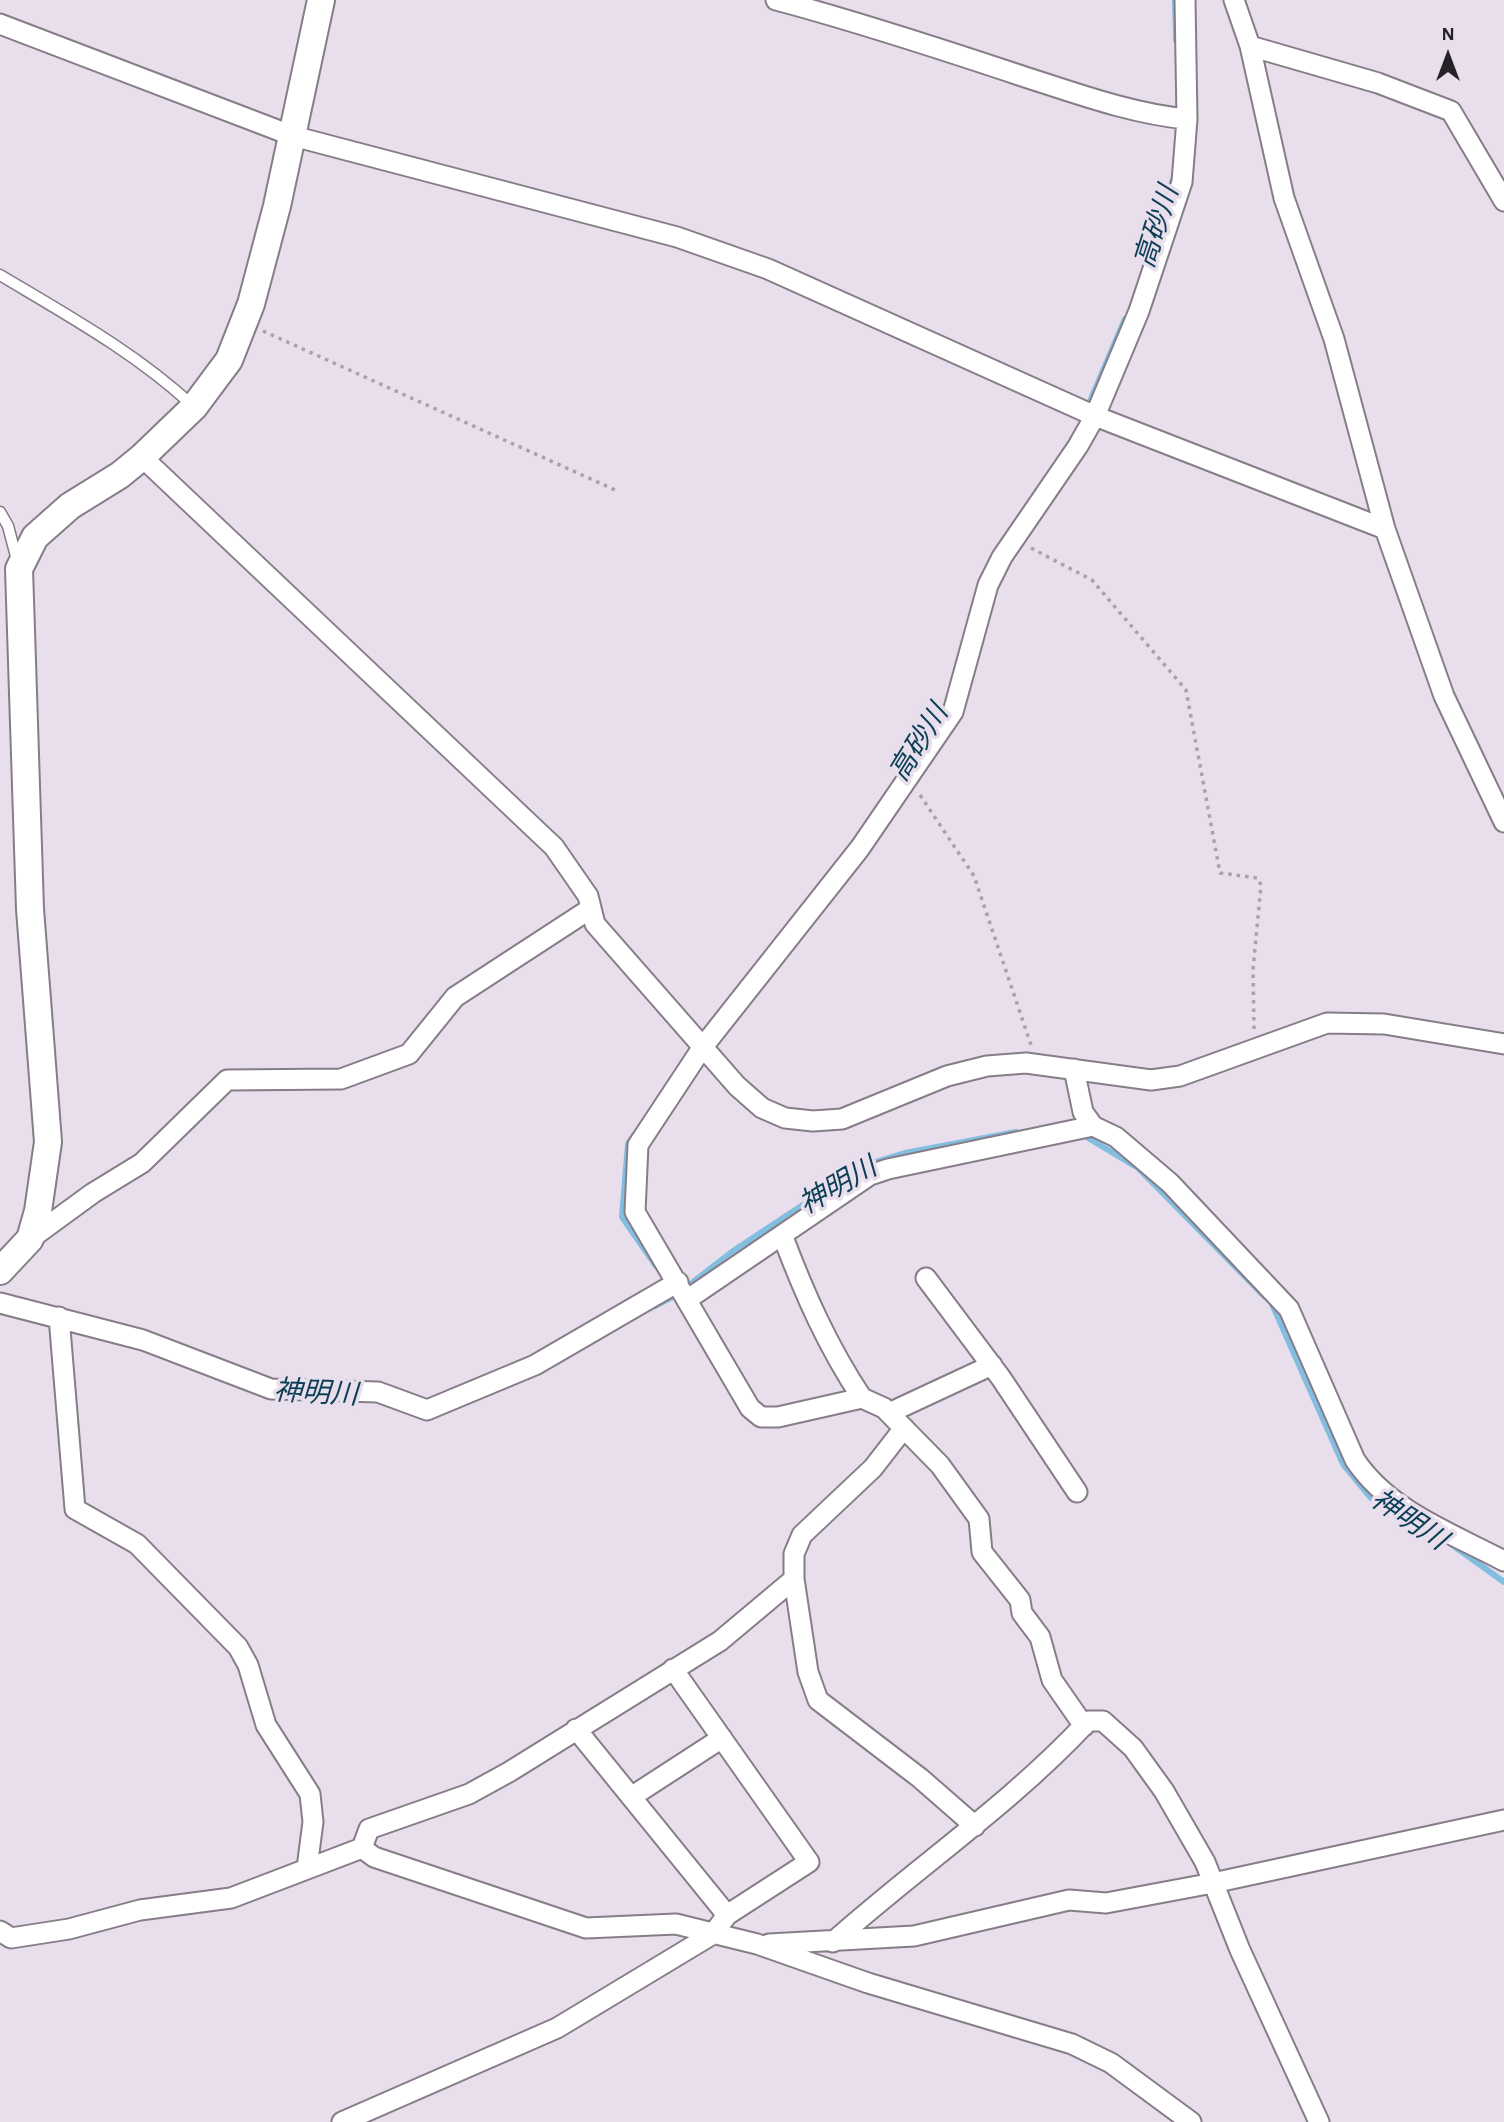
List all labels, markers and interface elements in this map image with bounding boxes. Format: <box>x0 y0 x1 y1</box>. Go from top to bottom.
north arrow <box>1413 21 1483 91</box>
text: N <box>1441 25 1455 44</box>
water label: 高砂川 <box>1128 182 1186 272</box>
water label: 高砂川 <box>882 698 956 788</box>
water label: 神明川 <box>793 1150 883 1222</box>
water label: 神明川 <box>273 1374 359 1412</box>
water label: 神明川 <box>1365 1483 1453 1557</box>

